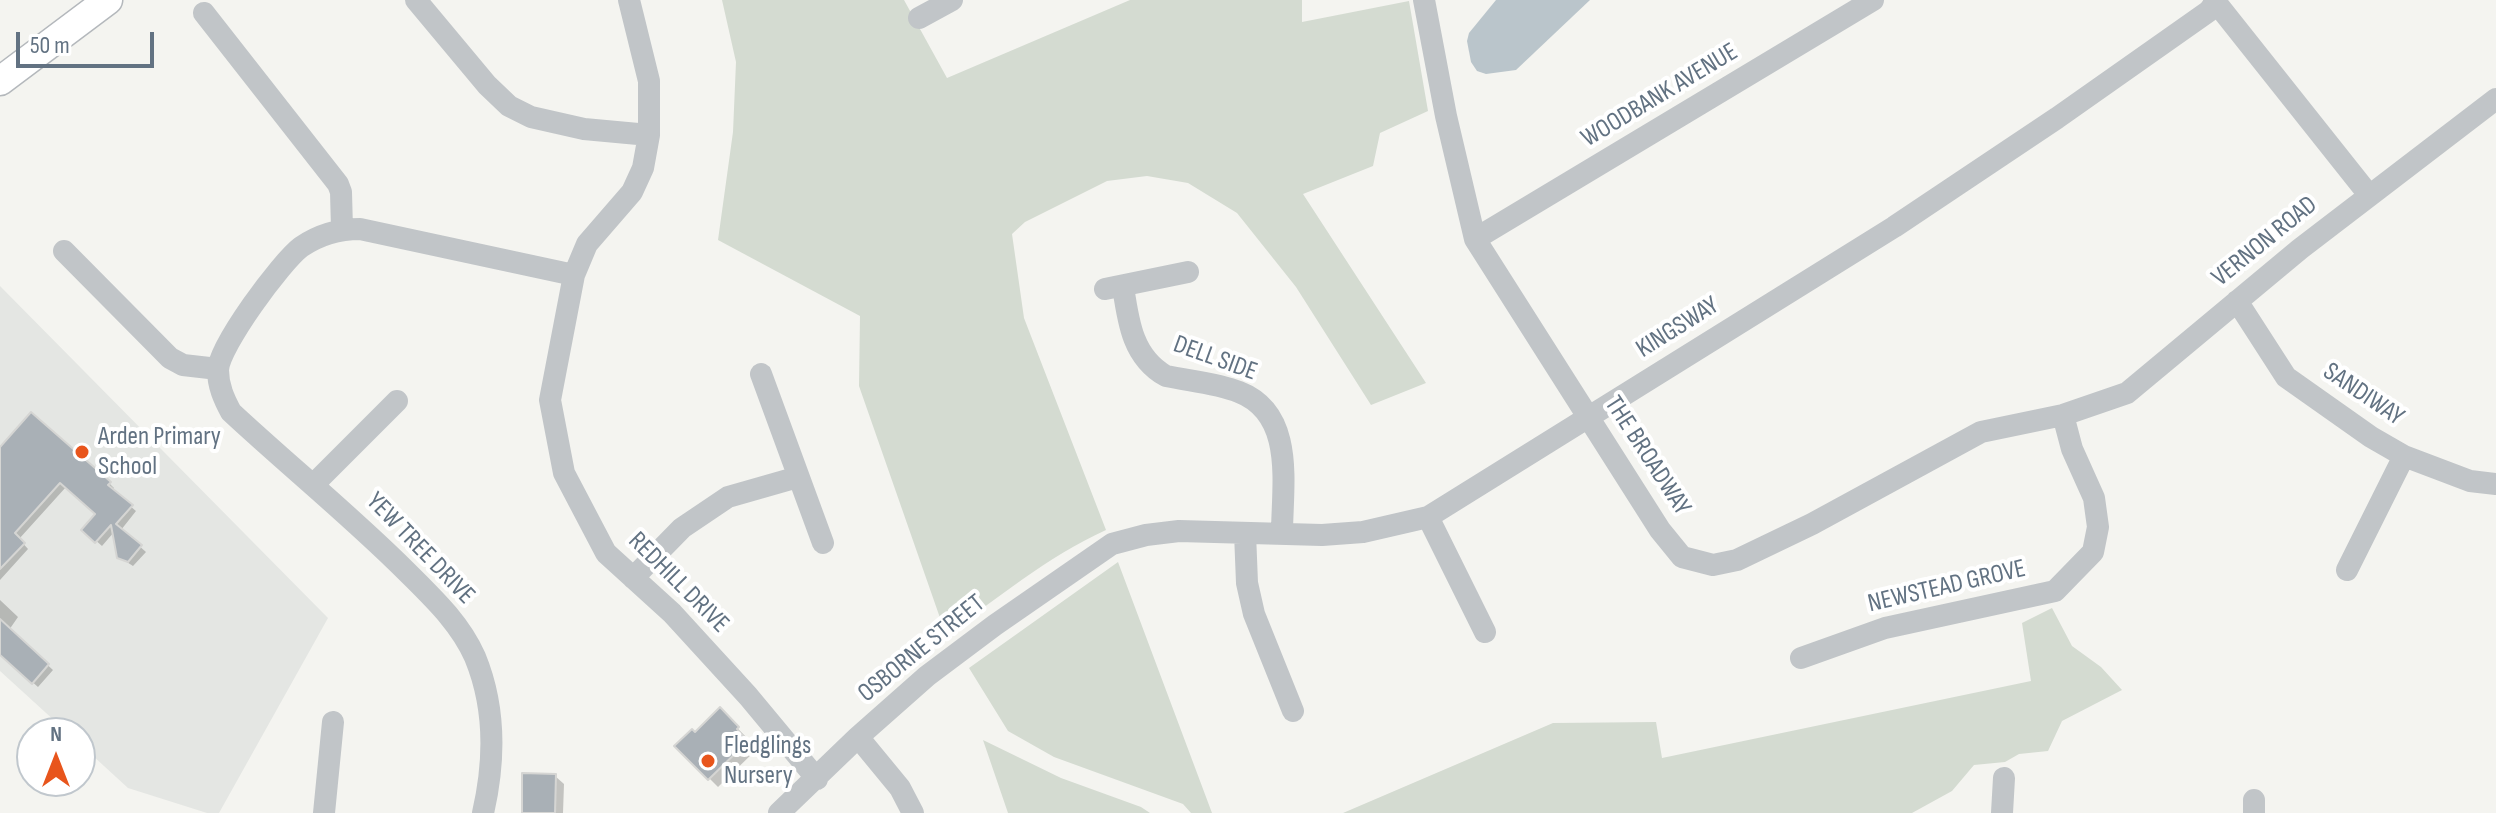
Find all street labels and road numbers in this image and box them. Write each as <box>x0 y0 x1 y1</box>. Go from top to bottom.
street label: WOODBANK AVENUE <box>1576 37 1744 155</box>
street label: VERNON ROAD <box>2206 190 2324 294</box>
street label: KINGSWAY <box>1631 291 1725 365</box>
street label: DELL SIDE <box>1169 330 1261 388</box>
street label: SANDIWAY <box>2317 357 2409 433</box>
street label: THE BROADWAY <box>1597 391 1697 521</box>
street label: YEW TREE DRIVE <box>359 487 481 611</box>
street label: REDHILL DRIVE <box>621 526 735 640</box>
street label: NEWSTEAD GROVE <box>1865 554 2029 620</box>
street label: OSBORNE STREET <box>852 588 992 710</box>

